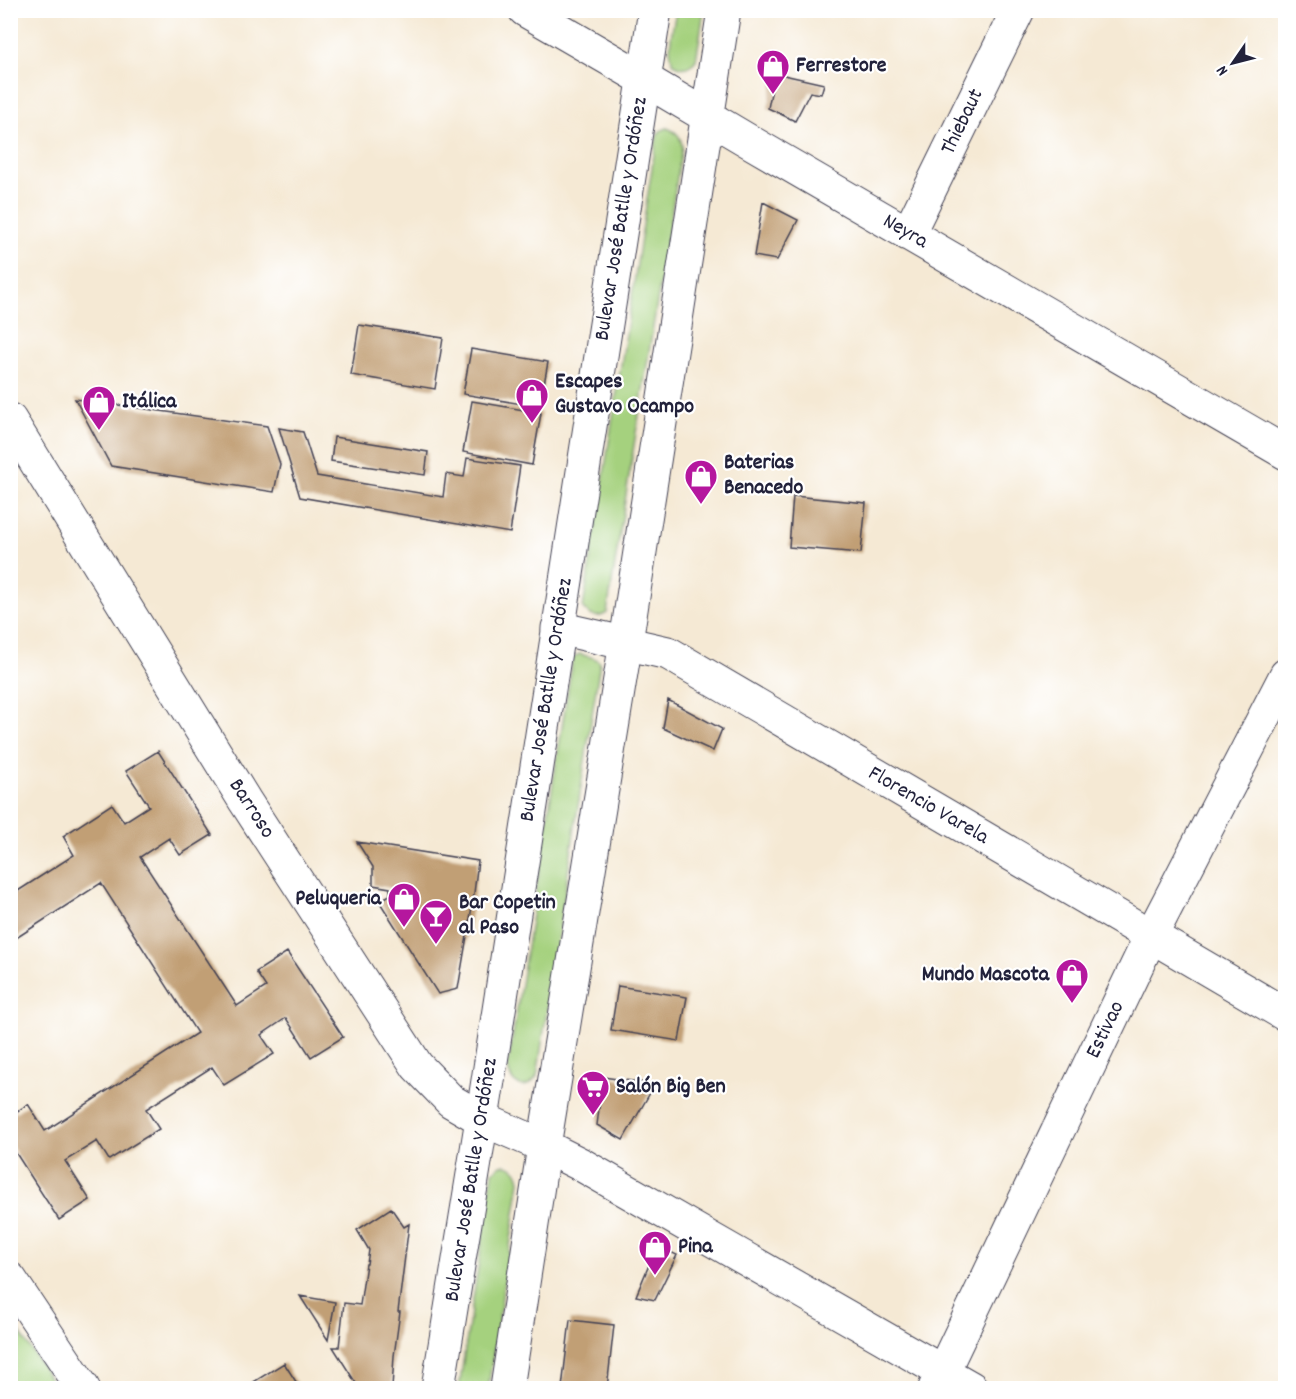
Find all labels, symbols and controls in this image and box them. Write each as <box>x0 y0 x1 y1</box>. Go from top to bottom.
north arrow <box>1203 33 1263 93</box>
shop icon: Ferrestore <box>755 48 791 95</box>
place label: Ferrestore <box>796 51 887 82</box>
text: N <box>1211 60 1234 80</box>
street label: Thiebaut <box>934 84 992 160</box>
street label: Bulevar José Batlle y Ordóñez <box>587 94 657 343</box>
street label: Neyra <box>876 207 934 258</box>
place label: Escapes Gustavo Ocampo <box>555 367 694 423</box>
shop icon: Escapes Gustavo Ocampo <box>514 377 550 424</box>
shop icon: Itálica <box>81 384 117 431</box>
place label: Itálica <box>122 387 177 418</box>
place label: Baterias Benacedo <box>724 448 803 504</box>
shop icon: Baterias Benacedo <box>683 458 719 505</box>
street label: Bulevar José Batlle y Ordóñez <box>512 575 582 824</box>
street label: Florencio Varela <box>862 759 995 853</box>
street label: Barroso <box>220 773 282 845</box>
shop icon: Peluqueria <box>386 881 422 928</box>
place label: Peluqueria <box>295 884 382 915</box>
place label: Bar Copetin al Paso <box>459 888 556 944</box>
bar icon: Bar Copetin al Paso <box>418 898 454 945</box>
shop icon: Mundo Mascota <box>1054 957 1090 1004</box>
place label: Mundo Mascota <box>922 960 1050 991</box>
street label: Estivao <box>1079 996 1133 1064</box>
street label: Bulevar José Batlle y Ordóñez <box>437 1055 507 1304</box>
supermarket icon: Salón Big Ben <box>575 1069 611 1116</box>
place label: Salón Big Ben <box>616 1072 726 1103</box>
shop icon: Pina <box>637 1229 673 1276</box>
place label: Pina <box>678 1232 713 1263</box>

